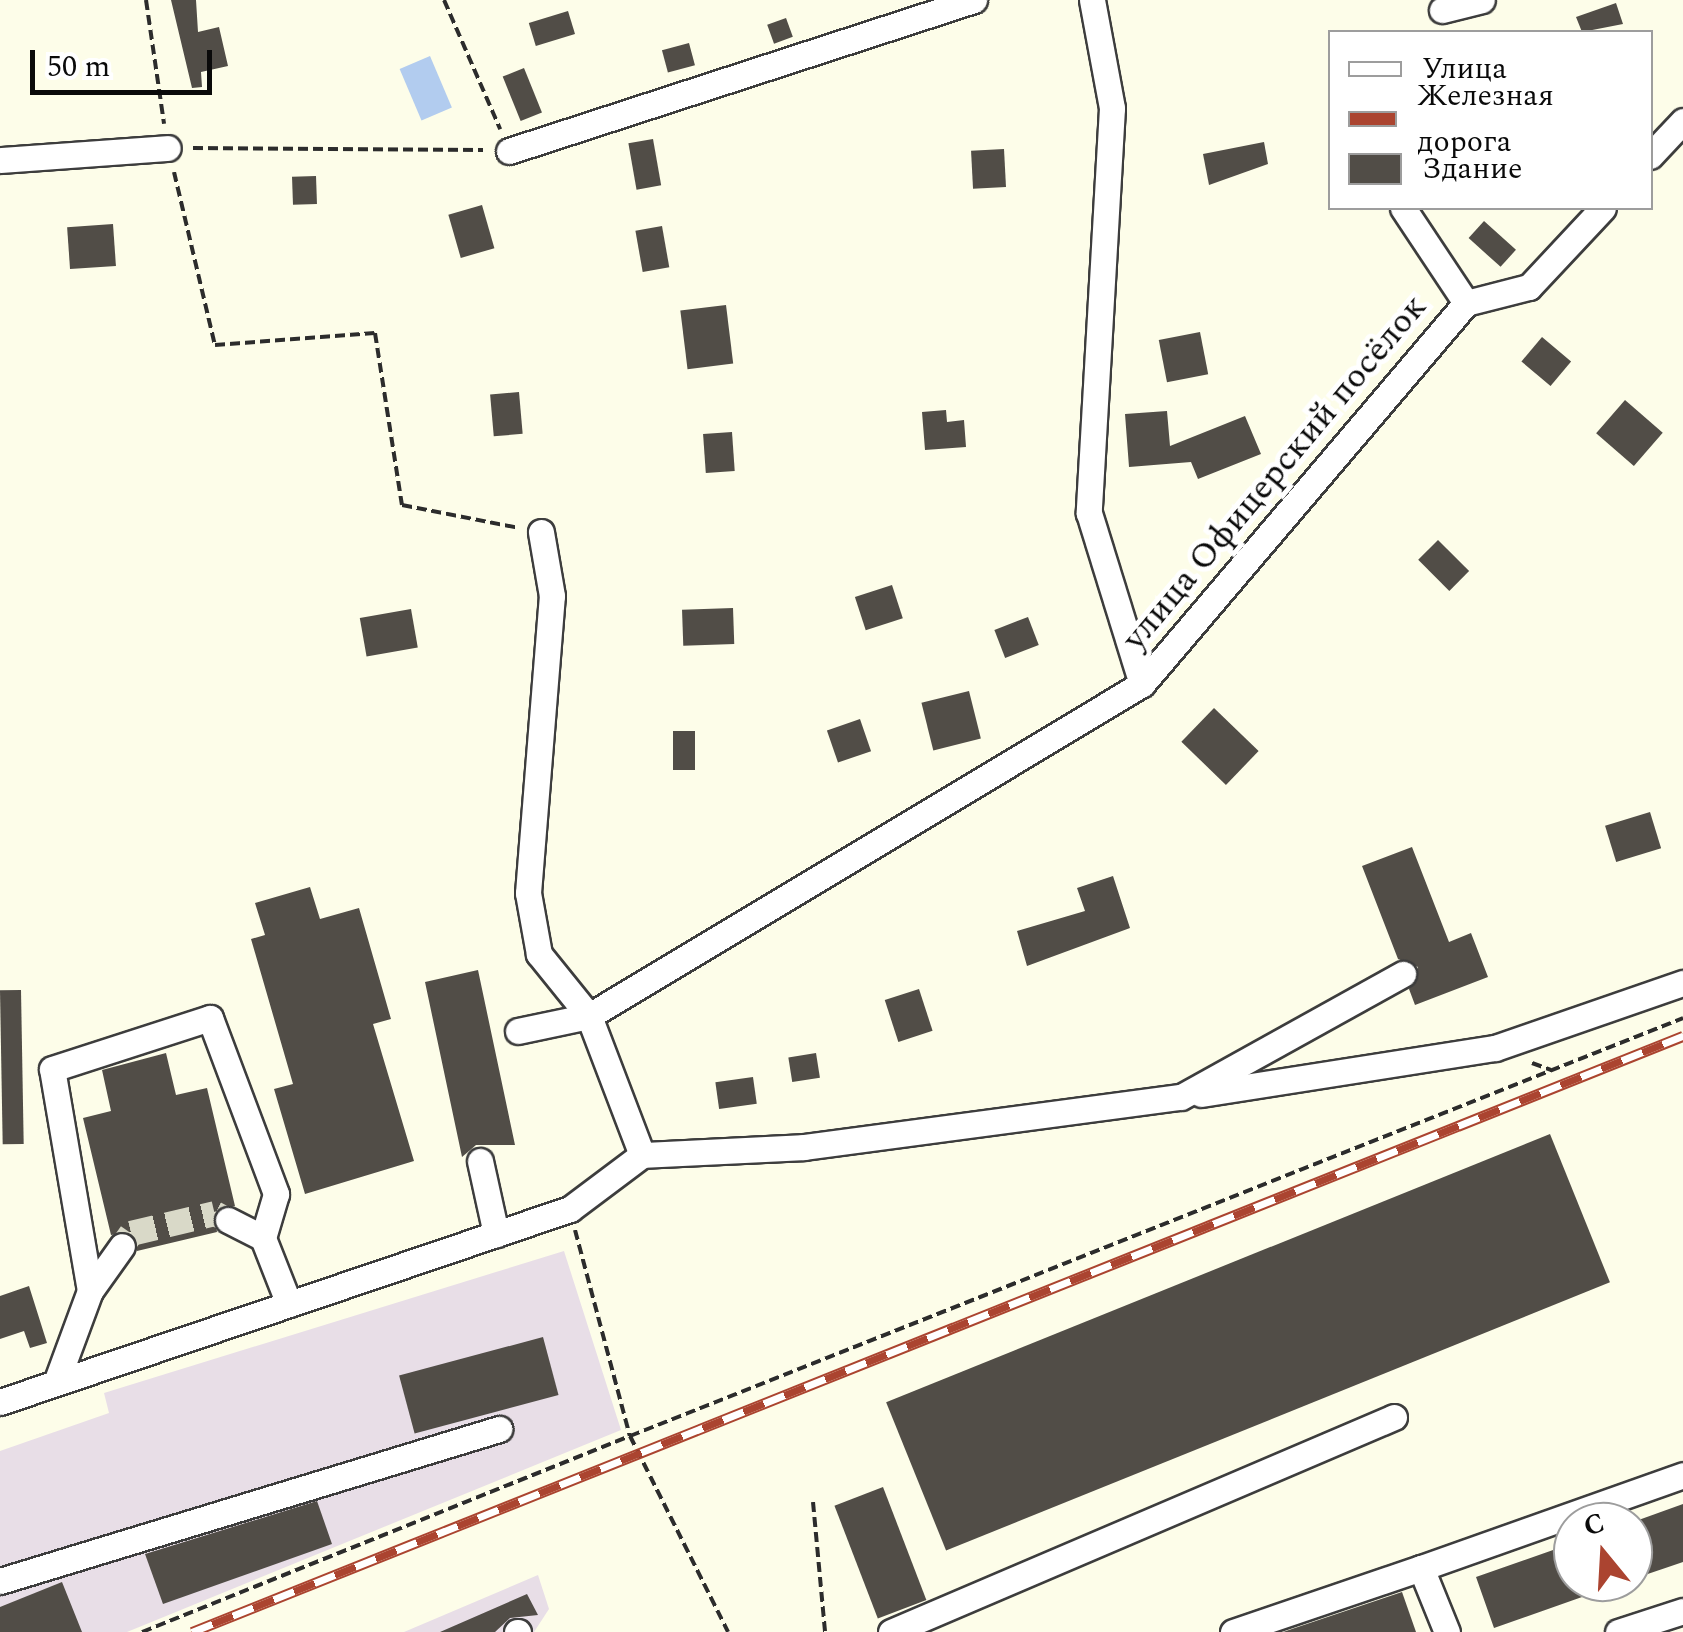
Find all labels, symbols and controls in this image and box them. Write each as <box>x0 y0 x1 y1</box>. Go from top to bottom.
scale bar <box>35 30 218 92</box>
legend <box>1328 30 1653 210</box>
text: 50 m <box>47 44 110 90</box>
text: Улица <box>1422 46 1507 92</box>
text: Железная дорога <box>1417 73 1554 165</box>
text: Здание <box>1422 146 1523 192</box>
street label: улица Офицерский посёлок <box>1114 287 1436 659</box>
text: С <box>1578 1501 1610 1548</box>
north arrow <box>1553 1502 1653 1602</box>

